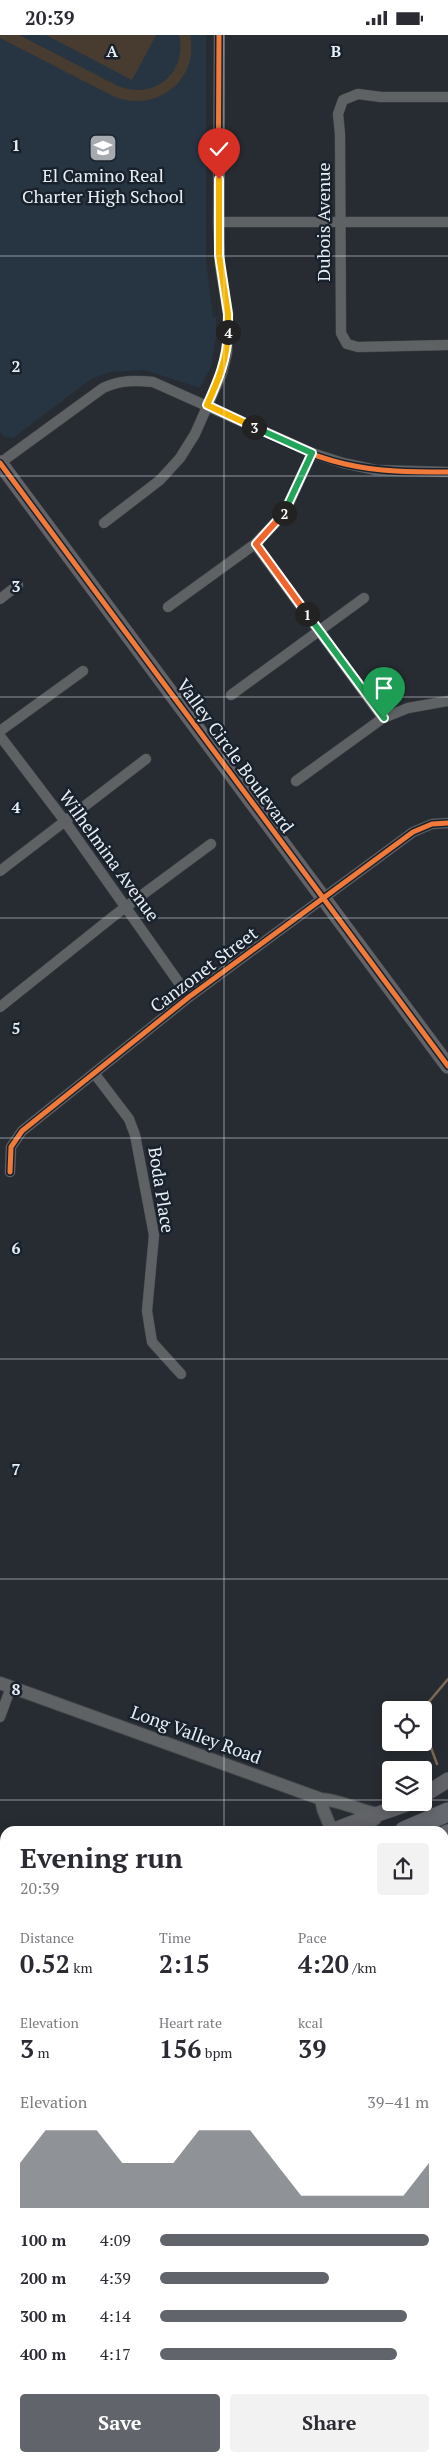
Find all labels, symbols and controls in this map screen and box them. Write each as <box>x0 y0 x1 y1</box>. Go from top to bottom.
text: 20:39 <box>25 5 74 30</box>
text: A <box>106 40 118 62</box>
text: B <box>331 40 341 62</box>
pin <box>198 128 240 179</box>
school or university icon: El Camino Real Charter High School <box>88 133 118 163</box>
text: 1 <box>11 134 21 156</box>
icon: check <box>205 135 233 163</box>
street label: Dubois Avenue <box>311 162 335 282</box>
place label: El Camino Real Charter High School <box>22 163 184 208</box>
pin: 4 <box>216 319 240 345</box>
text: 4 <box>225 323 232 342</box>
text: 2 <box>11 355 21 377</box>
pin: 3 <box>242 415 266 439</box>
text: 3 <box>251 418 258 437</box>
pin: 2 <box>272 501 296 525</box>
text: 2 <box>281 504 288 523</box>
text: 3 <box>11 575 21 597</box>
pin: 1 <box>294 601 320 627</box>
text: 1 <box>304 605 311 624</box>
pin <box>363 667 405 718</box>
street label: Valley Circle Boulevard <box>172 674 300 837</box>
icon: arrive <box>370 674 398 702</box>
street label: Wilhelmina Avenue <box>54 785 165 926</box>
text: 4 <box>11 796 21 818</box>
street label: Canzonet Street <box>145 921 262 1018</box>
text: 5 <box>11 1017 21 1039</box>
street label: Boda Place <box>143 1145 181 1235</box>
text: 6 <box>11 1237 21 1259</box>
text: 7 <box>11 1458 21 1480</box>
text: 8 <box>11 1678 21 1700</box>
street label: Long Valley Road <box>128 1699 265 1769</box>
map controls <box>382 1701 432 1811</box>
button: locate <box>382 1701 432 1751</box>
button: layers <box>382 1761 432 1811</box>
text: Evening run <box>20 1839 183 1876</box>
button: share <box>377 1843 429 1895</box>
text: 20:39 <box>20 1877 59 1899</box>
text: Distance <box>20 1928 74 1947</box>
text: Time <box>159 1928 191 1947</box>
text: Pace <box>298 1928 327 1947</box>
text: 0.52 <box>20 1947 70 1980</box>
text: 2:15 <box>159 1947 210 1980</box>
text: 4:20 <box>298 1947 349 1980</box>
text: km <box>70 1958 93 1977</box>
text: /km <box>349 1958 376 1977</box>
text: Elevation <box>20 2013 79 2032</box>
text: Heart rate <box>159 2013 222 2032</box>
text: kcal <box>298 2013 323 2032</box>
text: 3 <box>20 2032 34 2065</box>
text: 156 <box>159 2032 201 2065</box>
text: 39 <box>298 2032 326 2065</box>
text: m <box>34 2043 50 2062</box>
text: bpm <box>201 2043 232 2062</box>
text: Elevation <box>20 2091 87 2113</box>
text: 39–41 m <box>367 2091 429 2113</box>
text: 100 m <box>20 2229 66 2251</box>
text: 4:09 <box>100 2229 131 2251</box>
text: 200 m <box>20 2267 66 2289</box>
text: 4:39 <box>100 2267 131 2289</box>
text: 300 m <box>20 2305 66 2327</box>
text: 4:14 <box>100 2305 131 2327</box>
text: 400 m <box>20 2343 66 2365</box>
text: 4:17 <box>100 2343 131 2365</box>
button: Save <box>20 2394 220 2452</box>
button: Share <box>230 2394 429 2452</box>

